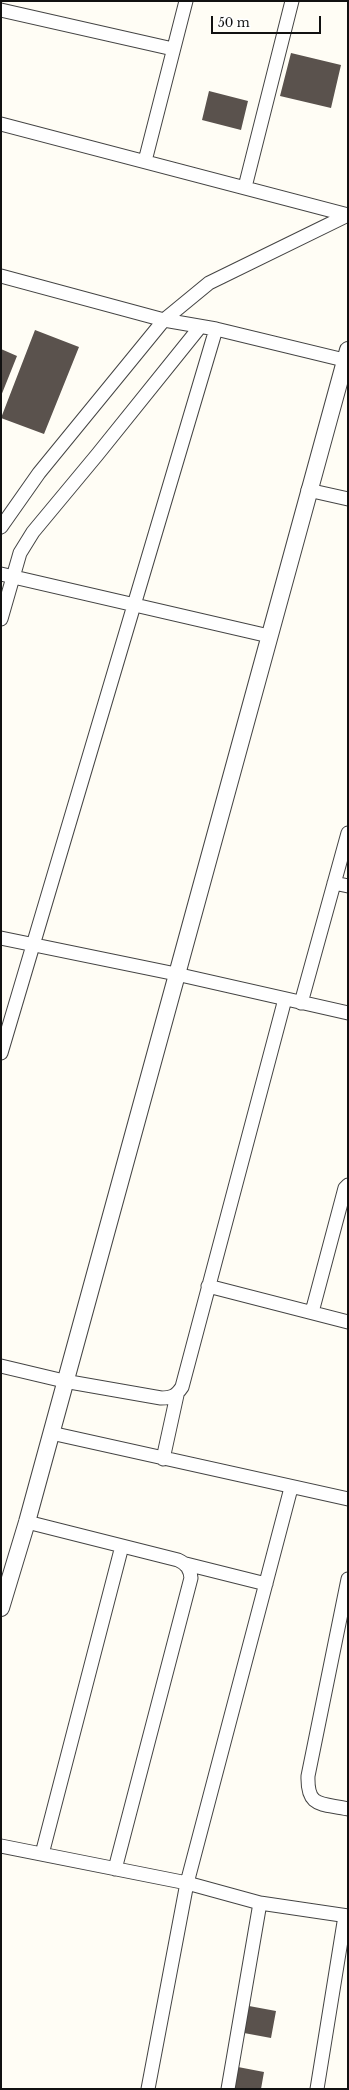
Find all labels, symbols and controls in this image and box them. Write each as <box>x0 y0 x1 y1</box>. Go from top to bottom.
scale bar <box>213 8 323 34</box>
text: 50 m <box>218 15 250 30</box>

